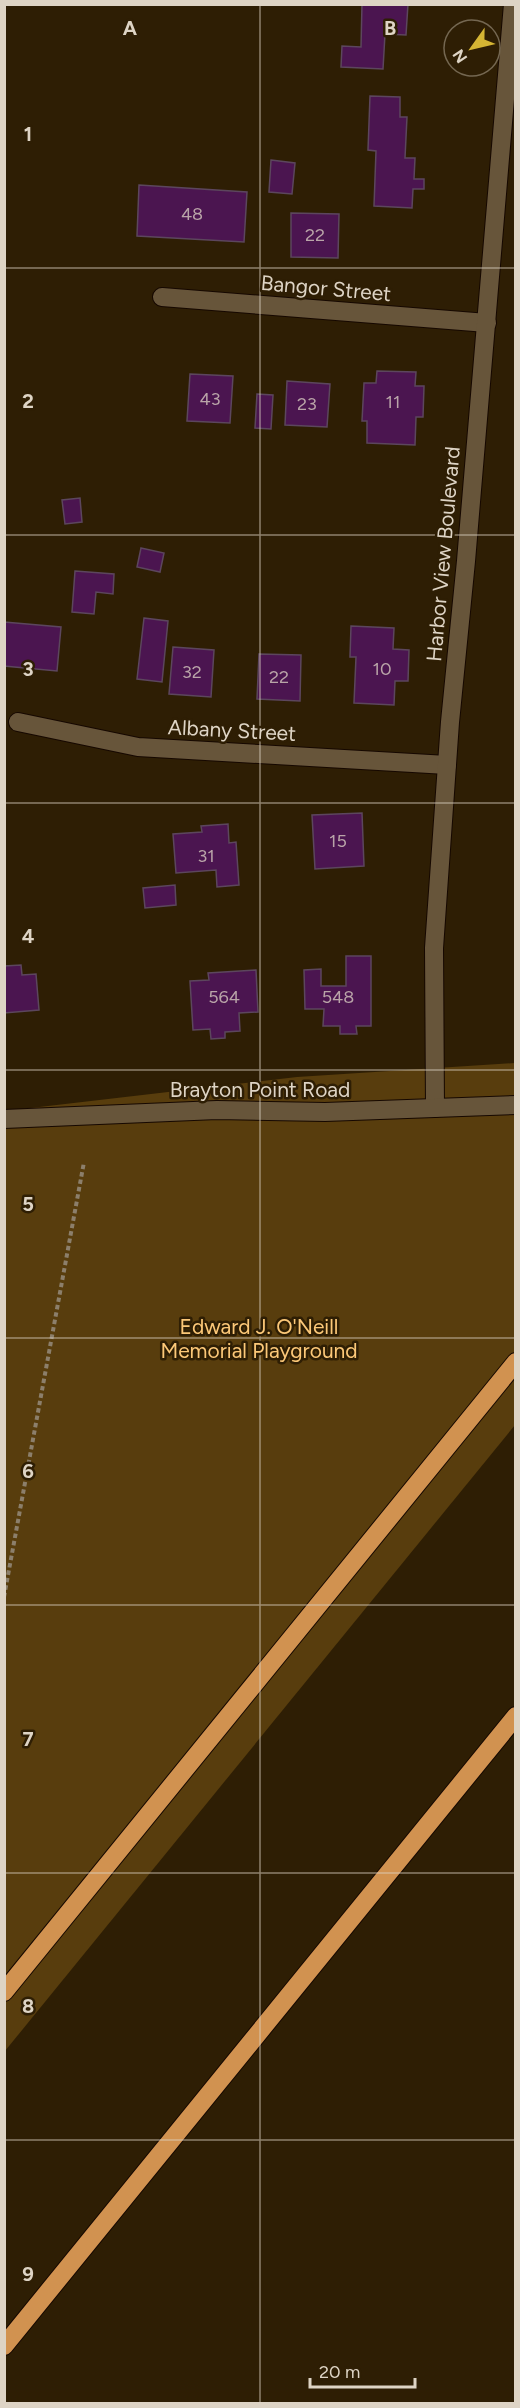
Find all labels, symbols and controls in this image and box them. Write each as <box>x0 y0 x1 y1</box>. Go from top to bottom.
text: A <box>123 16 138 40</box>
text: B <box>384 16 396 40</box>
north arrow <box>442 18 502 78</box>
text: N <box>449 46 471 67</box>
text: 1 <box>24 122 32 146</box>
house number: 48 <box>181 203 203 225</box>
house number: 22 <box>305 224 325 246</box>
street label: Bangor Street <box>260 270 392 306</box>
house number: 43 <box>200 388 220 410</box>
text: 2 <box>22 389 34 413</box>
house number: 11 <box>386 391 400 413</box>
house number: 23 <box>297 393 317 415</box>
street label: Harbor View Boulevard <box>421 445 465 663</box>
text: 3 <box>22 657 34 681</box>
house number: 10 <box>373 658 391 680</box>
house number: 32 <box>182 661 202 683</box>
house number: 22 <box>269 666 289 688</box>
street label: Albany Street <box>167 714 297 746</box>
house number: 15 <box>329 830 347 852</box>
house number: 31 <box>197 845 215 867</box>
text: 4 <box>22 924 35 948</box>
house number: 564 <box>208 986 240 1008</box>
house number: 548 <box>322 986 354 1008</box>
street label: Brayton Point Road <box>170 1077 350 1102</box>
text: 5 <box>22 1192 34 1216</box>
park label: Edward J. O'Neill Memorial Playground <box>160 1314 358 1363</box>
text: 6 <box>22 1459 34 1483</box>
text: 7 <box>22 1727 34 1751</box>
text: 8 <box>22 1994 34 2018</box>
text: 9 <box>22 2262 34 2286</box>
scale bar <box>310 2351 415 2389</box>
text: 20 m <box>319 2361 360 2383</box>

